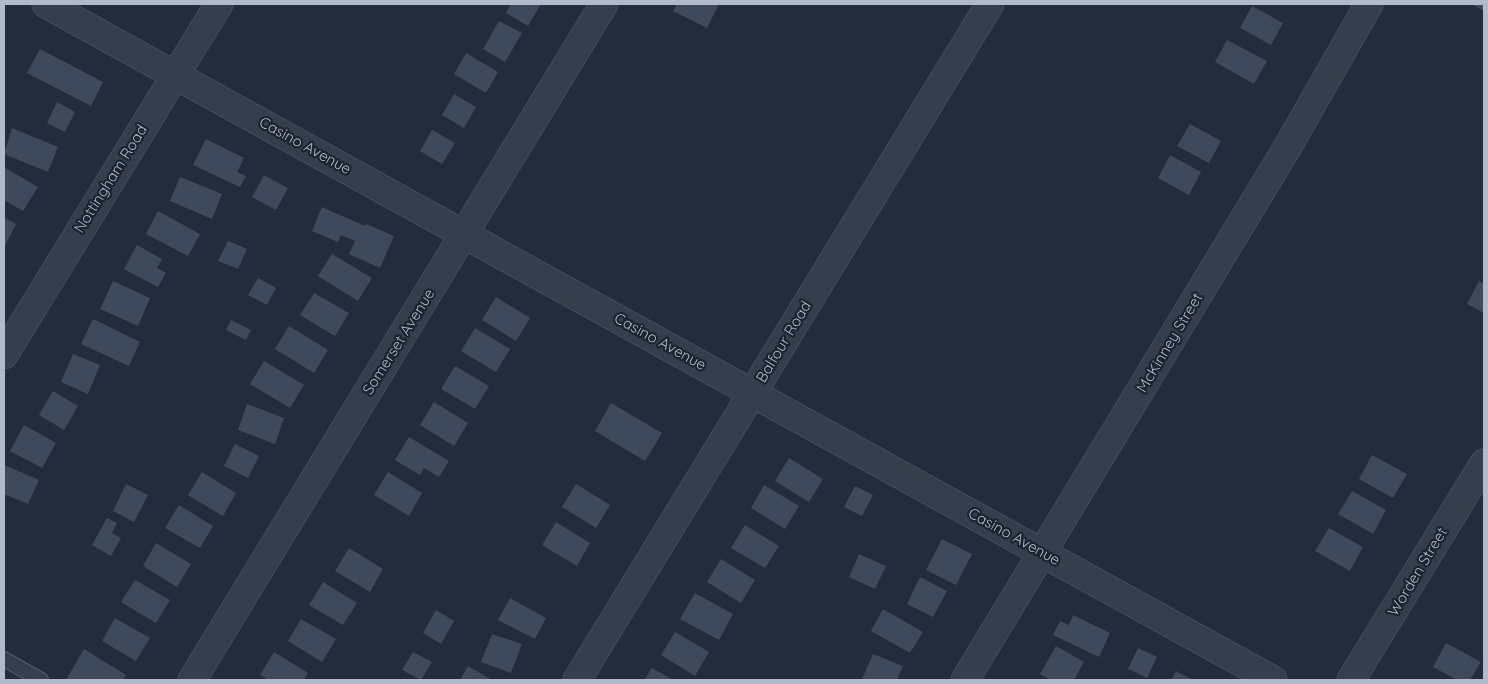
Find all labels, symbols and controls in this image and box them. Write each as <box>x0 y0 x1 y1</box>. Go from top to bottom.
street label: Casino Avenue <box>256 113 354 179</box>
street label: Nottingham Road <box>71 122 151 236</box>
street label: Somerset Avenue <box>359 286 439 398</box>
street label: McKinney Street <box>1133 290 1207 396</box>
street label: Balfour Road <box>753 298 815 386</box>
street label: Casino Avenue <box>611 309 709 375</box>
street label: Casino Avenue <box>965 504 1063 570</box>
street label: Worden Street <box>1385 524 1451 620</box>

